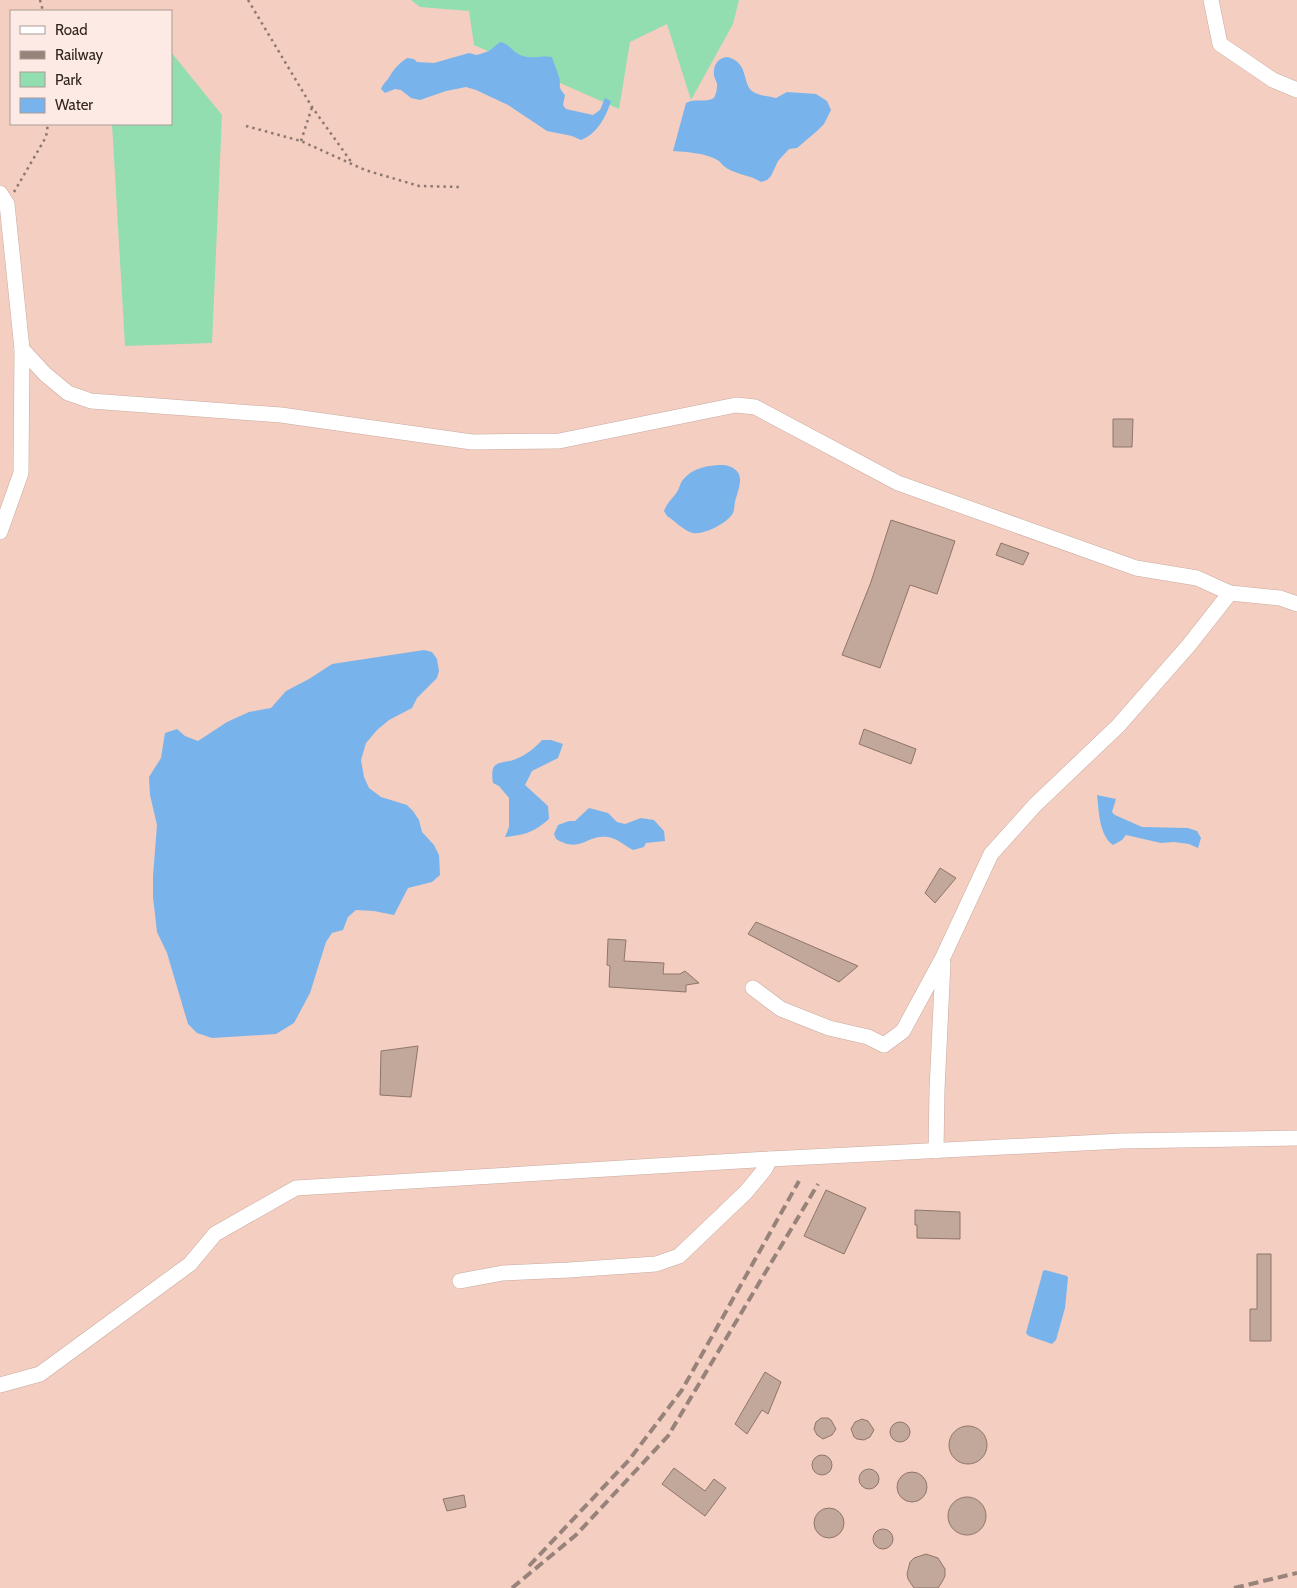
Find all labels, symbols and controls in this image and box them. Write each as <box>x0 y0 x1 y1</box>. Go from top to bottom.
legend <box>10 10 172 125</box>
text: Road <box>55 21 88 39</box>
text: Railway <box>55 46 104 64</box>
text: Park <box>55 71 82 89</box>
text: Water <box>55 96 93 114</box>

